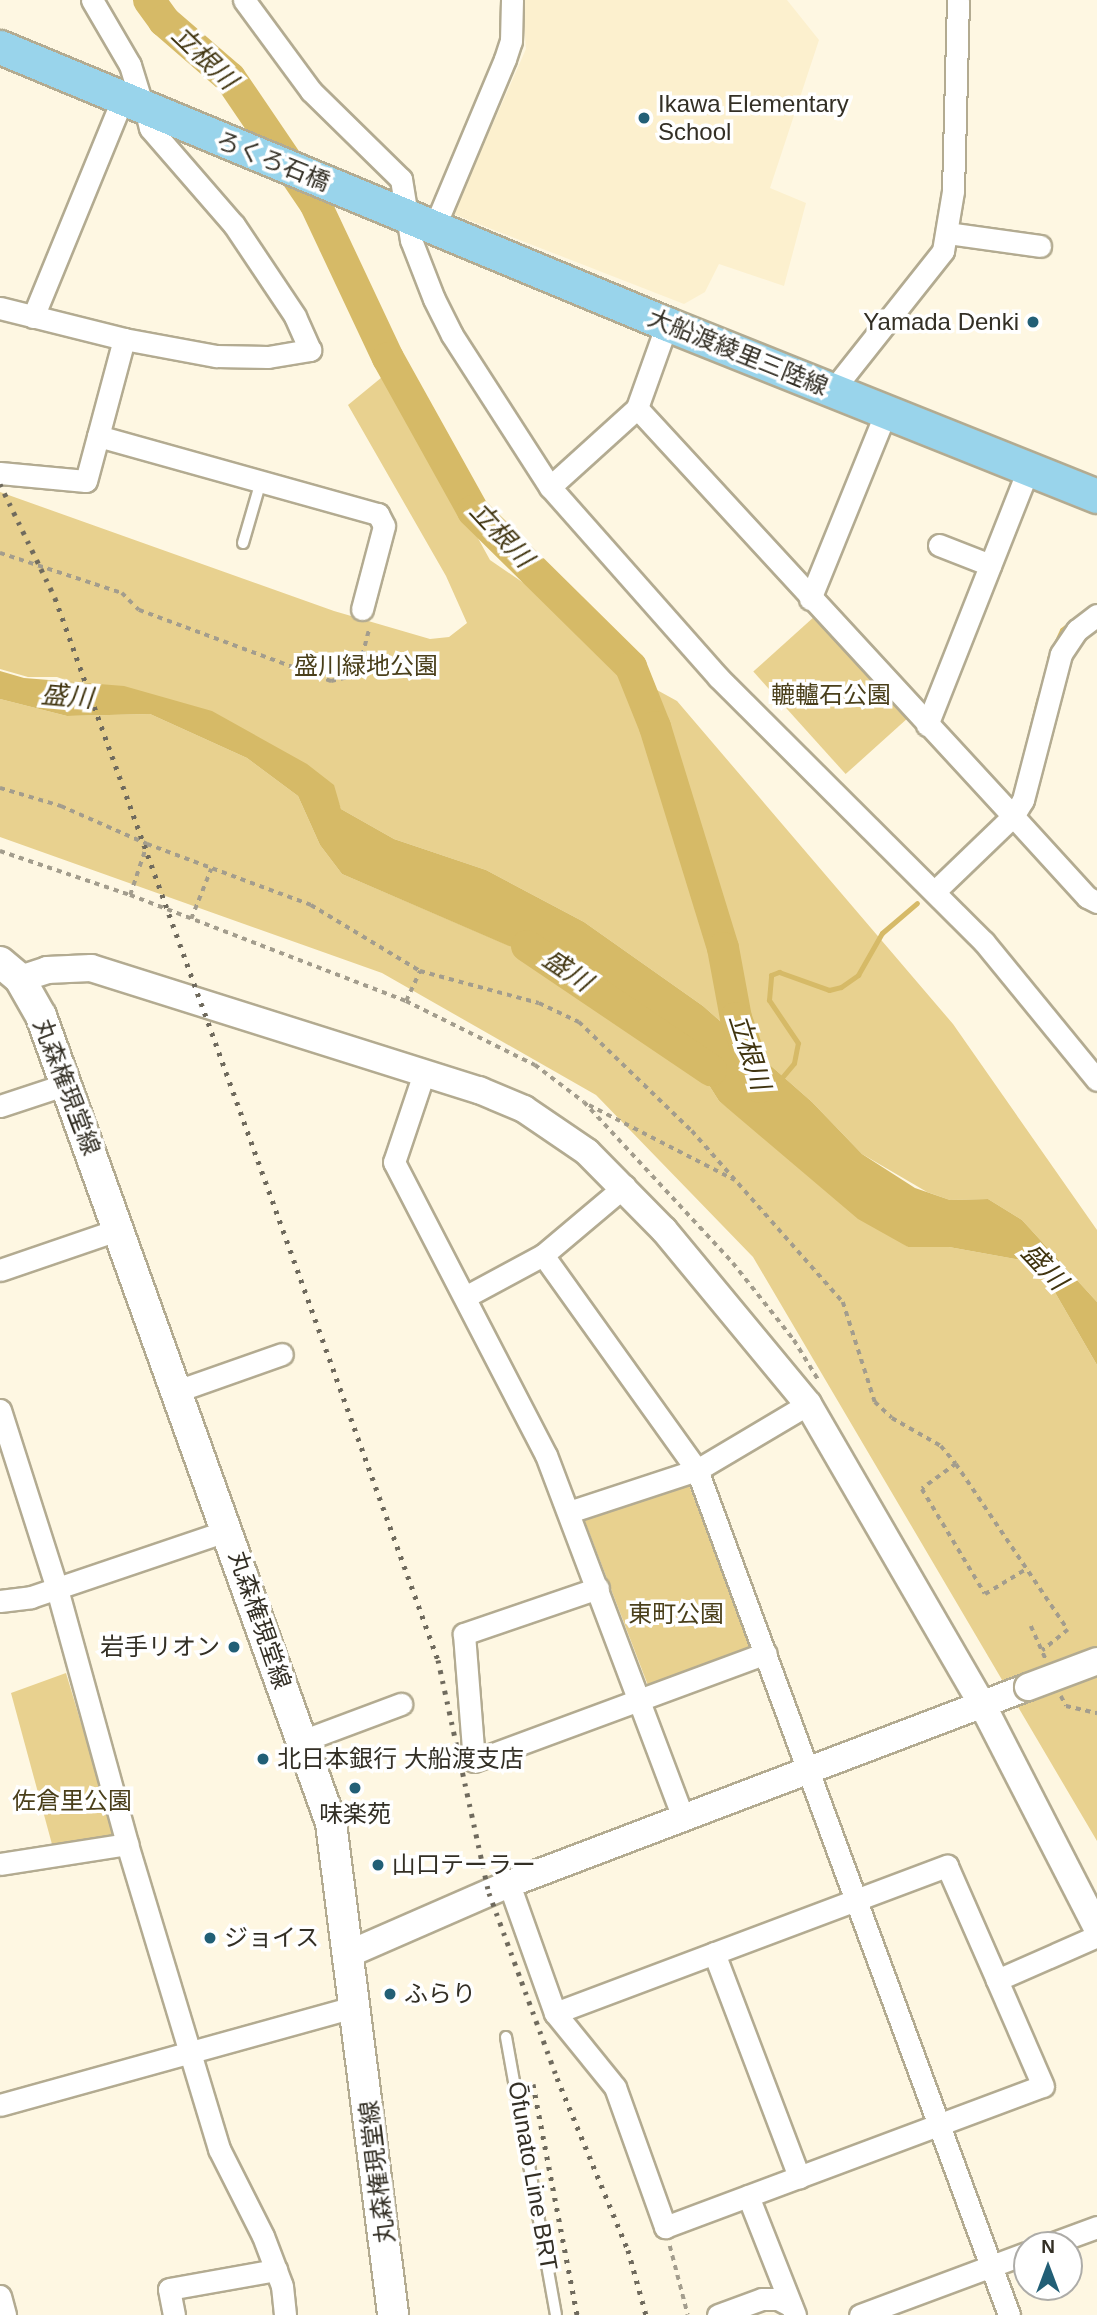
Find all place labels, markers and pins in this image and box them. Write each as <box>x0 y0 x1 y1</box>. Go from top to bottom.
place label: Ikawa Elementary School <box>658 90 849 146</box>
marker: Ikawa Elementary School <box>636 110 652 126</box>
place label: Yamada Denki <box>863 308 1019 336</box>
marker: Yamada Denki <box>1025 314 1041 330</box>
place label: 岩手リオン <box>100 1633 220 1661</box>
marker: 岩手リオン <box>226 1639 242 1655</box>
place label: 北日本銀行 大船渡支店 <box>277 1745 524 1773</box>
marker: 北日本銀行 大船渡支店 <box>255 1751 271 1767</box>
marker: 味楽苑 <box>347 1780 363 1796</box>
place label: 味楽苑 <box>319 1800 391 1828</box>
place label: 山口テーラー <box>392 1851 536 1879</box>
marker: 山口テーラー <box>370 1857 386 1873</box>
place label: ジョイス <box>224 1924 320 1952</box>
marker: ジョイス <box>202 1930 218 1946</box>
place label: ふらり <box>404 1980 476 2008</box>
marker: ふらり <box>382 1986 398 2002</box>

